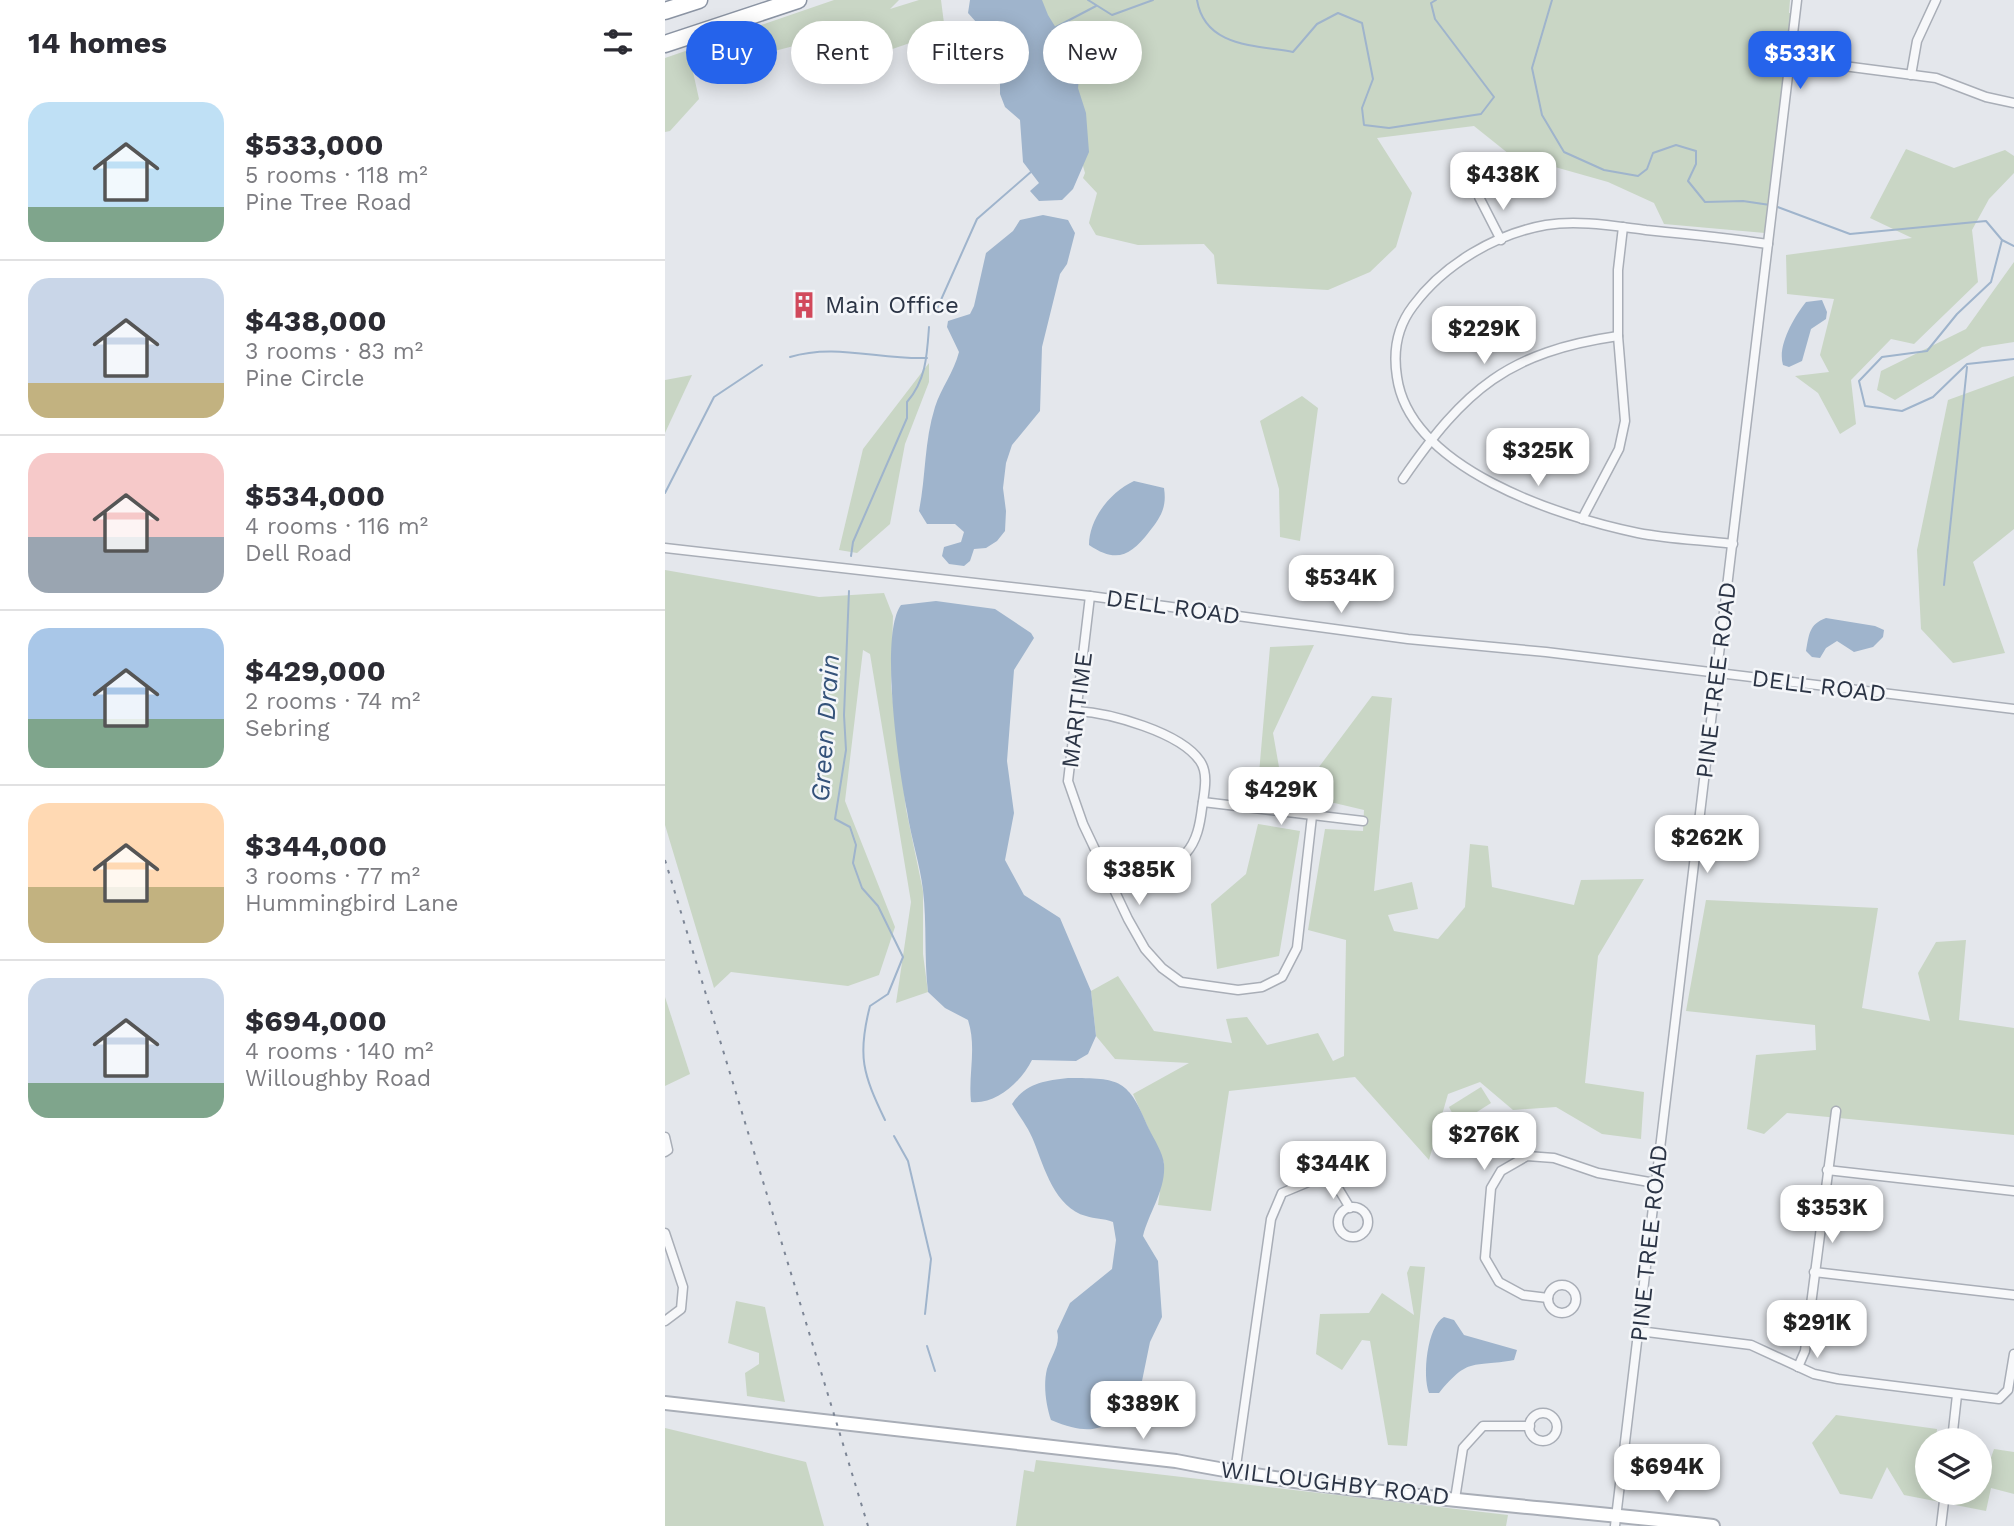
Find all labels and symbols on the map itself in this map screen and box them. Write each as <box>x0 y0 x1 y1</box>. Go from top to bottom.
pin: $533K <box>1751 32 1849 91</box>
pin: $438K <box>1454 152 1552 212</box>
building icon: Main Office <box>789 290 819 320</box>
place label: Main Office <box>825 291 959 319</box>
pin: $229K <box>1435 306 1533 366</box>
pin: $325K <box>1489 428 1587 488</box>
pin: $534K <box>1292 556 1390 615</box>
street label: PINE TREE ROAD <box>1690 580 1742 780</box>
street label: DELL ROAD <box>1104 584 1242 630</box>
street label: MARITIME <box>1056 650 1098 770</box>
water label: Green Drain <box>805 653 845 803</box>
street label: DELL ROAD <box>1750 664 1888 708</box>
pin: $429K <box>1232 768 1330 827</box>
pin: $262K <box>1658 816 1756 875</box>
pin: $385K <box>1090 848 1188 907</box>
pin: $276K <box>1435 1112 1533 1172</box>
pin: $344K <box>1284 1142 1382 1201</box>
street label: PINE TREE ROAD <box>1625 1143 1673 1343</box>
pin: $353K <box>1783 1186 1881 1245</box>
pin: $291K <box>1768 1300 1866 1360</box>
pin: $389K <box>1094 1382 1192 1441</box>
pin: $694K <box>1618 1444 1716 1504</box>
street label: WILLOUGHBY ROAD <box>1219 1455 1451 1511</box>

